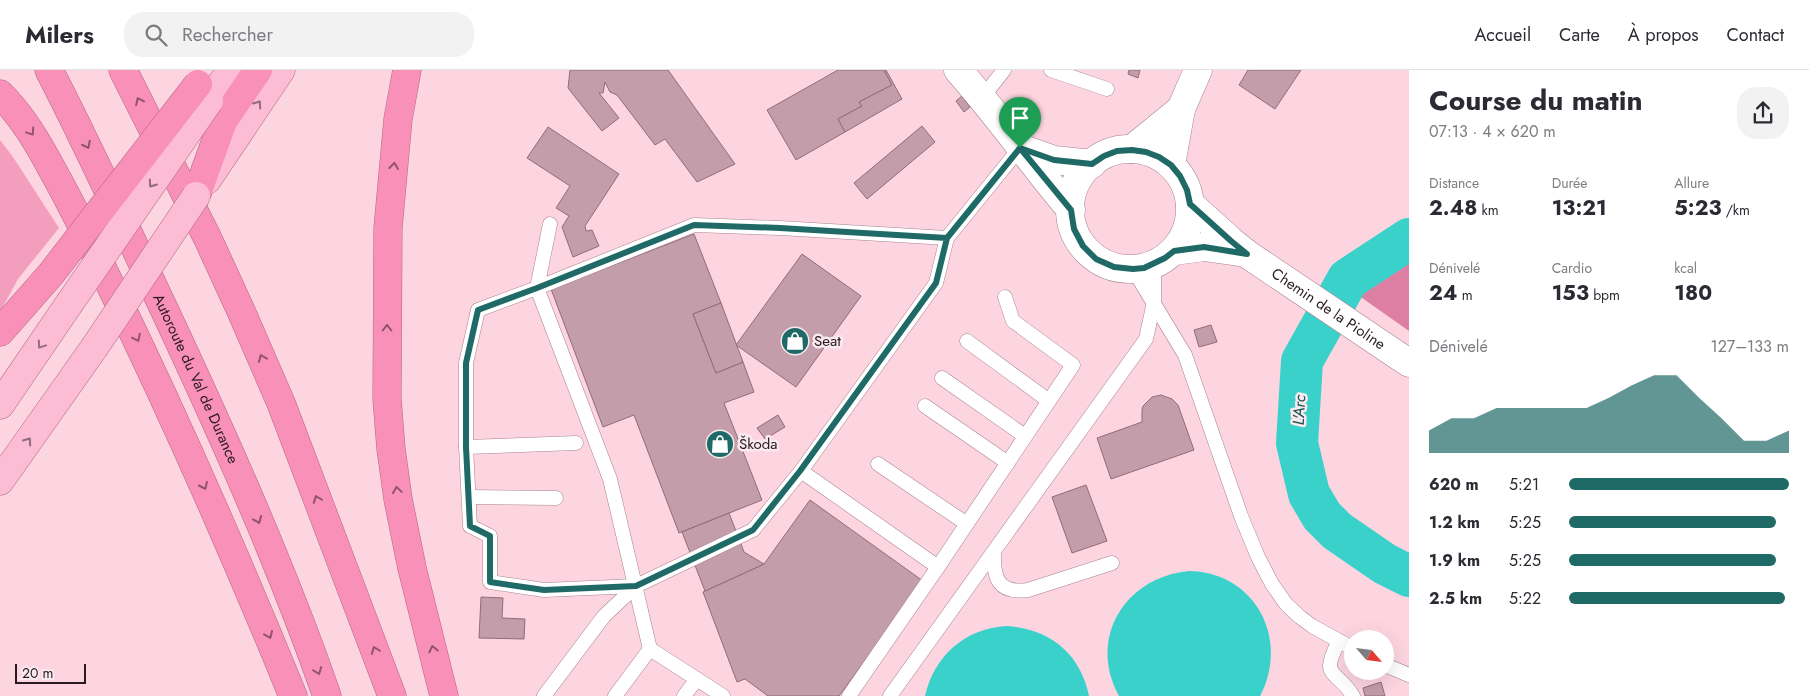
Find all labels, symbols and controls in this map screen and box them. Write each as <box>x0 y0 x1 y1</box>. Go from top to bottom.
search box <box>124 12 474 57</box>
text: Milers <box>25 17 94 52</box>
icon: search <box>142 21 170 49</box>
text: Rechercher <box>182 21 273 48</box>
text: Accueil <box>1474 22 1531 48</box>
text: Carte <box>1559 22 1600 48</box>
text: À propos <box>1628 22 1698 48</box>
text: Contact <box>1726 22 1784 48</box>
text: Course du matin <box>1429 80 1643 121</box>
button: share <box>1737 87 1789 139</box>
one-way arrow <box>134 97 145 106</box>
pin <box>999 97 1041 148</box>
one-way arrow <box>252 100 261 110</box>
icon: arrive <box>1006 104 1034 132</box>
text: 07:13 · 4 × 620 m <box>1429 120 1556 143</box>
one-way arrow <box>24 126 34 135</box>
one-way arrow <box>80 140 91 149</box>
one-way arrow <box>388 162 399 170</box>
text: Distance <box>1429 173 1479 193</box>
text: Durée <box>1552 173 1588 193</box>
text: Allure <box>1674 173 1709 193</box>
one-way arrow <box>149 178 158 188</box>
text: 2.48 <box>1429 193 1477 223</box>
text: 13:21 <box>1552 193 1607 223</box>
text: 5:23 <box>1674 193 1721 223</box>
text: km <box>1477 200 1499 220</box>
text: /km <box>1721 200 1750 220</box>
text: Dénivelé <box>1429 258 1480 278</box>
text: Cardio <box>1552 258 1592 278</box>
text: kcal <box>1674 258 1697 278</box>
street label: Chemin de la Pioline <box>1267 262 1390 355</box>
text: 24 <box>1429 278 1457 308</box>
text: 153 <box>1552 278 1589 308</box>
text: 180 <box>1674 278 1712 308</box>
text: m <box>1457 285 1473 305</box>
text: bpm <box>1589 285 1620 305</box>
street label: Autoroute du Val de Durance <box>147 290 244 468</box>
one-way arrow <box>381 324 392 332</box>
shop icon: Seat <box>780 326 810 356</box>
place label: Seat <box>814 330 841 352</box>
one-way arrow <box>131 333 141 342</box>
text: Dénivelé <box>1429 335 1488 358</box>
text: 127–133 m <box>1711 335 1789 358</box>
one-way arrow <box>38 339 47 348</box>
one-way arrow <box>257 354 268 363</box>
water label: L'Arc <box>1287 394 1311 426</box>
shop icon: Škoda <box>705 429 735 459</box>
place label: Škoda <box>739 433 778 455</box>
one-way arrow <box>22 437 31 447</box>
text: 620 m <box>1429 473 1479 496</box>
text: 5:21 <box>1509 473 1539 496</box>
one-way arrow <box>197 481 208 490</box>
one-way arrow <box>392 486 403 494</box>
one-way arrow <box>313 495 323 503</box>
text: 1.2 km <box>1429 511 1480 534</box>
text: 5:25 <box>1509 511 1541 534</box>
one-way arrow <box>252 515 262 524</box>
text: 1.9 km <box>1429 549 1480 572</box>
text: 5:25 <box>1509 549 1541 572</box>
text: 2.5 km <box>1429 587 1482 610</box>
text: 5:22 <box>1509 587 1541 610</box>
north arrow <box>1344 630 1394 680</box>
map controls <box>1344 630 1394 680</box>
one-way arrow <box>263 631 273 639</box>
one-way arrow <box>428 644 439 653</box>
one-way arrow <box>371 647 381 655</box>
scale bar <box>15 661 86 684</box>
text: 20 m <box>22 663 54 683</box>
one-way arrow <box>311 666 322 675</box>

